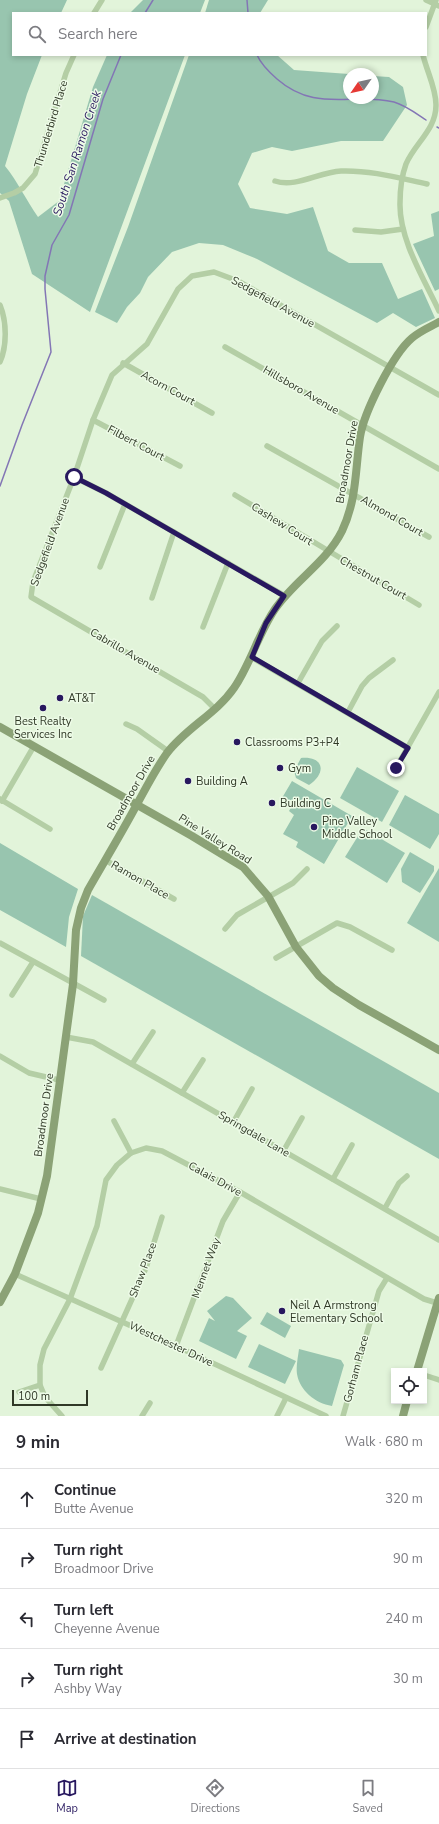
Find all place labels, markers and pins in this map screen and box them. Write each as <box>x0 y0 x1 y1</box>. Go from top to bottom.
place label: AT&T <box>68 691 96 706</box>
marker: AT&T <box>55 693 65 703</box>
marker: Best Realty Services Inc <box>38 703 48 713</box>
place label: Best Realty Services Inc <box>14 714 72 742</box>
place label: Classrooms P3+P4 <box>245 735 340 750</box>
marker: Classrooms P3+P4 <box>232 737 242 747</box>
place label: Gym <box>288 761 311 776</box>
marker: Gym <box>275 763 285 773</box>
place label: Building A <box>196 774 248 789</box>
marker: Building A <box>183 776 193 786</box>
place label: Building C <box>280 796 331 811</box>
marker: Building C <box>267 798 277 808</box>
place label: Pine Valley Middle School <box>322 814 393 842</box>
marker: Pine Valley Middle School <box>309 822 319 832</box>
place label: Neil A Armstrong Elementary School <box>290 1298 384 1326</box>
marker: Neil A Armstrong Elementary School <box>277 1306 287 1316</box>

